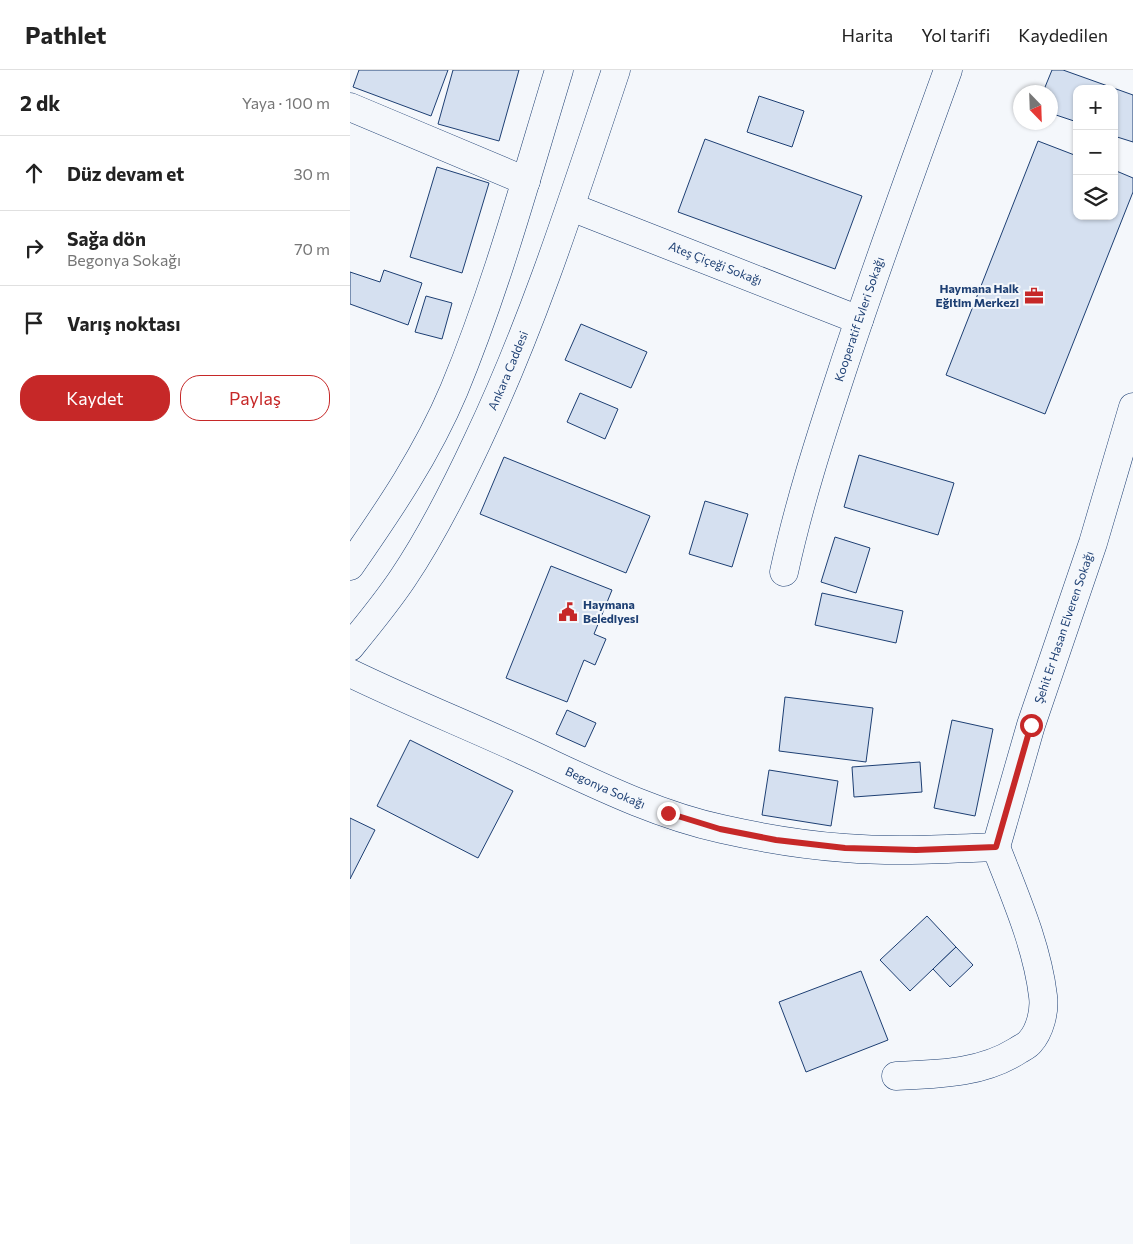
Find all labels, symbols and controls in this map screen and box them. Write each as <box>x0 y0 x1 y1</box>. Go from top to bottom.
text: Pathlet <box>25 20 106 49</box>
text: Harita <box>842 24 893 46</box>
text: Yol tarifi <box>921 24 990 46</box>
text: Kaydedilen <box>1018 24 1108 46</box>
north arrow <box>1013 85 1058 130</box>
map controls <box>1073 85 1118 220</box>
button: + <box>1073 85 1118 130</box>
text: 2 dk <box>20 90 60 115</box>
text: Yaya · 100 m <box>242 93 330 112</box>
button: − <box>1073 130 1118 175</box>
icon: ahead <box>20 159 48 187</box>
text: Düz devam et <box>67 162 184 185</box>
text: 30 m <box>293 164 330 183</box>
button: layers <box>1073 175 1118 220</box>
text: Sağa dön <box>67 227 146 250</box>
icon: right <box>20 234 48 262</box>
street label: Ateş Çiçeği Sokağı <box>667 238 764 287</box>
text: 70 m <box>294 239 330 258</box>
text: Begonya Sokağı <box>67 250 181 269</box>
street label: Kooperatif Evleri Sokağı <box>831 255 886 383</box>
place label: Haymana Halk Eğitim Merkezi <box>936 281 1019 309</box>
office icon: Haymana Halk Eğitim Merkezi <box>1023 285 1045 307</box>
icon: arrive <box>20 309 48 337</box>
text: Varış noktası <box>67 312 180 335</box>
street label: Ankara Caddesi <box>485 329 530 412</box>
button: Kaydet <box>20 375 170 421</box>
button: Paylaş <box>180 375 330 421</box>
street label: Şehit Er Hasan Elveren Sokağı <box>1031 549 1096 705</box>
place label: Haymana Belediyesi <box>583 597 639 625</box>
public building icon: Haymana Belediyesi <box>557 601 579 623</box>
route start <box>1020 714 1043 737</box>
street label: Begonya Sokağı <box>564 763 648 811</box>
route end <box>657 802 680 825</box>

